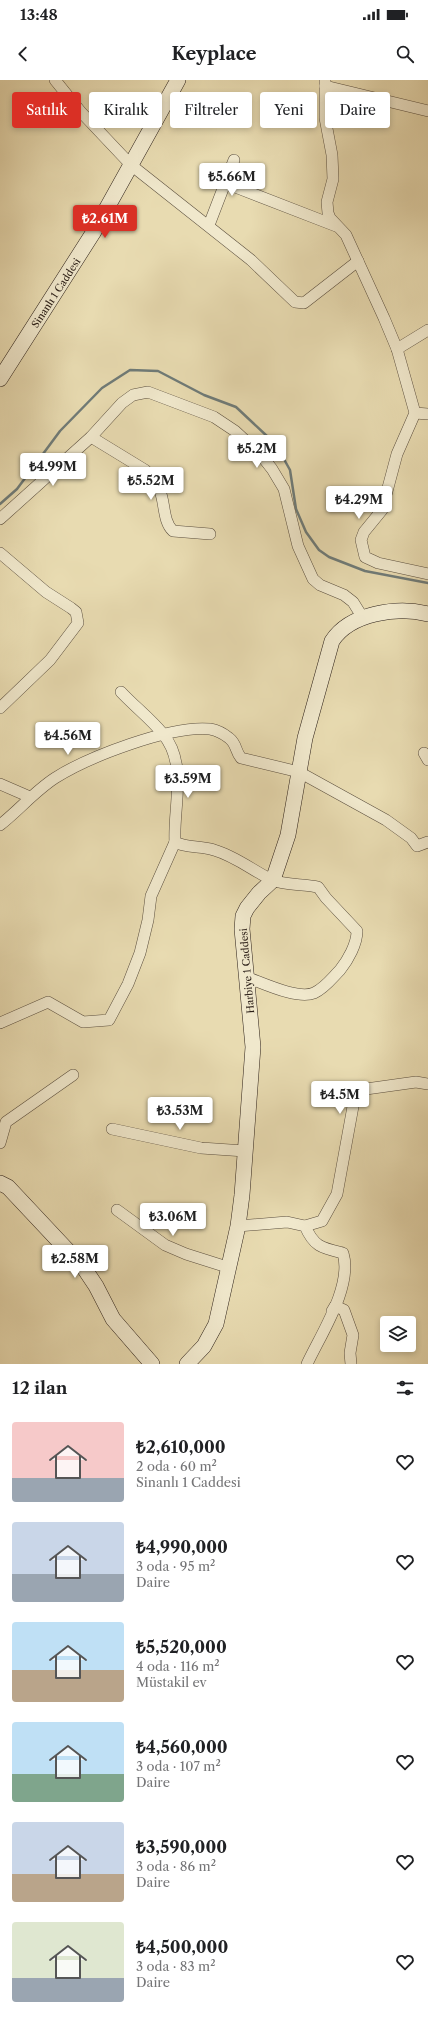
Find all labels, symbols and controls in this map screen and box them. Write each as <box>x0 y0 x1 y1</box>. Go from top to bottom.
text: 13:48 <box>20 5 58 24</box>
icon: back <box>12 43 34 65</box>
text: Keyplace <box>172 43 256 65</box>
icon: search <box>394 43 416 65</box>
chip: Satılık <box>12 92 81 128</box>
chip: Kiralık <box>89 92 162 128</box>
chip: Filtreler <box>170 92 252 128</box>
chip: Yeni <box>260 92 317 128</box>
chip: Daire <box>325 92 390 128</box>
pin: ₺5.66M <box>199 163 265 197</box>
text: ₺5.66M <box>208 168 256 184</box>
pin: ₺2.61M <box>72 205 138 239</box>
text: ₺2.61M <box>82 210 128 226</box>
street label: Sinanlı 1 Caddesi <box>29 256 83 330</box>
pin: ₺5.2M <box>229 435 285 469</box>
text: ₺5.2M <box>237 440 277 456</box>
pin: ₺4.99M <box>20 453 86 487</box>
text: ₺4.99M <box>29 458 77 474</box>
pin: ₺5.52M <box>118 467 184 501</box>
text: ₺5.52M <box>128 472 174 488</box>
pin: ₺4.29M <box>326 486 392 520</box>
text: ₺4.29M <box>335 491 383 507</box>
pin: ₺4.56M <box>35 722 101 756</box>
text: ₺4.56M <box>44 727 92 743</box>
pin: ₺3.59M <box>155 765 221 799</box>
text: ₺3.59M <box>164 770 212 786</box>
street label: Harbiye 1 Caddesi <box>237 928 257 1014</box>
pin: ₺4.5M <box>312 1081 368 1115</box>
text: ₺4.5M <box>320 1086 360 1102</box>
pin: ₺3.53M <box>147 1097 213 1131</box>
text: ₺3.53M <box>157 1102 203 1118</box>
pin: ₺3.06M <box>140 1203 206 1237</box>
text: ₺3.06M <box>149 1208 197 1224</box>
pin: ₺2.58M <box>42 1245 108 1279</box>
text: ₺2.58M <box>51 1250 99 1266</box>
map controls <box>380 1316 416 1352</box>
button: layers <box>380 1316 416 1352</box>
icon: filters <box>394 1377 416 1399</box>
text: 12 ilan <box>12 1378 68 1398</box>
text: ₺2,610,000 <box>136 1437 226 1457</box>
icon: home <box>44 1438 92 1486</box>
icon: heart <box>394 1451 416 1473</box>
text: 2 oda · 60 m² <box>136 1458 217 1474</box>
text: Sinanlı 1 Caddesi <box>136 1474 241 1490</box>
text: ₺4,990,000 <box>136 1537 228 1557</box>
icon: home <box>44 1538 92 1586</box>
icon: heart <box>394 1551 416 1573</box>
text: 3 oda · 95 m² <box>136 1558 215 1574</box>
text: Daire <box>136 1574 170 1590</box>
text: ₺5,520,000 <box>136 1637 227 1657</box>
icon: home <box>44 1638 92 1686</box>
icon: heart <box>394 1651 416 1673</box>
text: 4 oda · 116 m² <box>136 1658 220 1674</box>
text: Müstakil ev <box>136 1674 207 1690</box>
text: ₺4,560,000 <box>136 1737 228 1757</box>
icon: home <box>44 1738 92 1786</box>
icon: heart <box>394 1751 416 1773</box>
text: 3 oda · 107 m² <box>136 1758 221 1774</box>
text: Daire <box>136 1774 170 1790</box>
text: ₺3,590,000 <box>136 1837 227 1857</box>
icon: home <box>44 1838 92 1886</box>
icon: heart <box>394 1851 416 1873</box>
text: 3 oda · 86 m² <box>136 1858 216 1874</box>
text: Daire <box>136 1874 170 1890</box>
text: ₺4,500,000 <box>136 1937 228 1957</box>
icon: home <box>44 1938 92 1986</box>
icon: heart <box>394 1951 416 1973</box>
text: 3 oda · 83 m² <box>136 1958 216 1974</box>
text: Daire <box>136 1974 170 1990</box>

